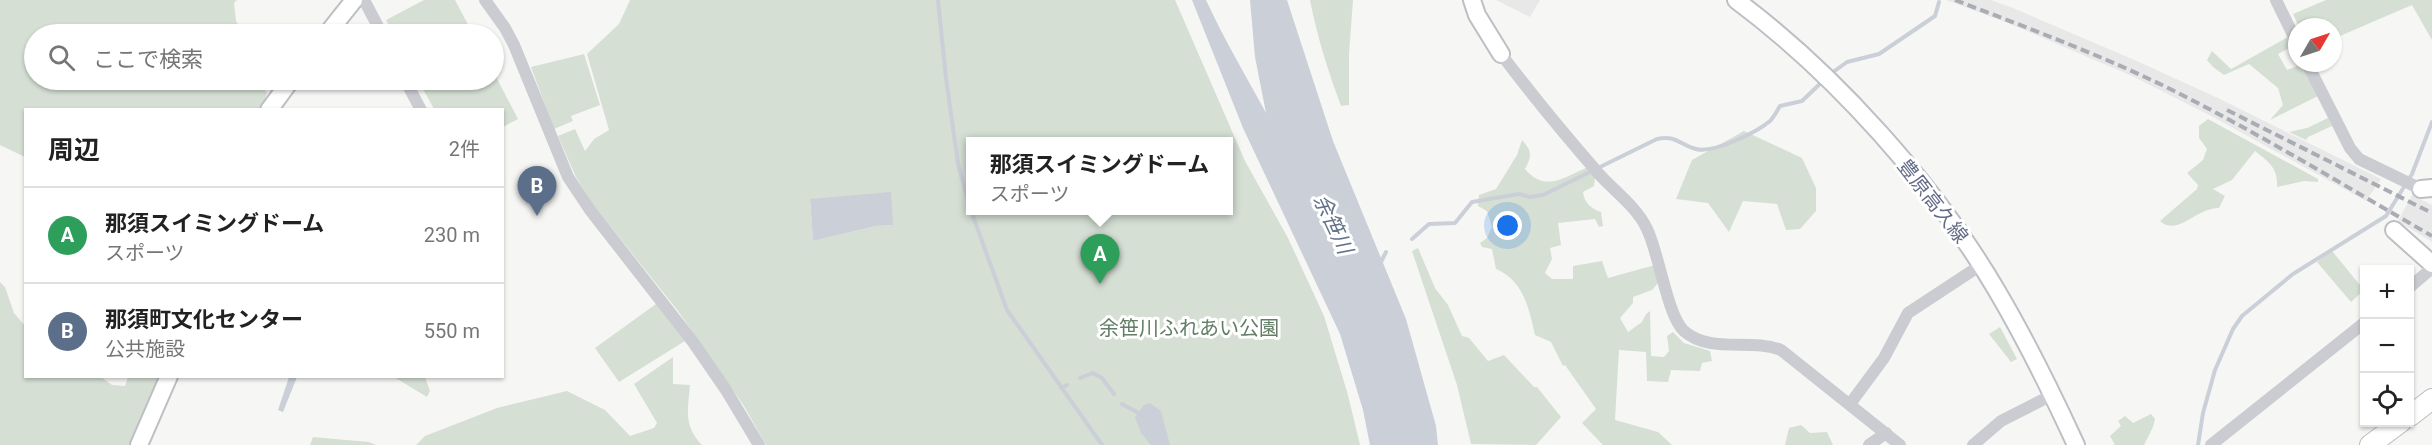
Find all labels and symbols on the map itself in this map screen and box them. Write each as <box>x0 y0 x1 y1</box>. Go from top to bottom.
north arrow <box>2288 18 2342 72</box>
street label: 豊原高久線 <box>1893 154 1973 248</box>
pin: B <box>518 166 556 216</box>
water label: 余笹川 <box>1309 190 1358 259</box>
your location <box>1493 211 1522 240</box>
pin: A <box>1080 234 1120 284</box>
park label: 余笹川ふれあい公園 <box>1099 316 1279 340</box>

